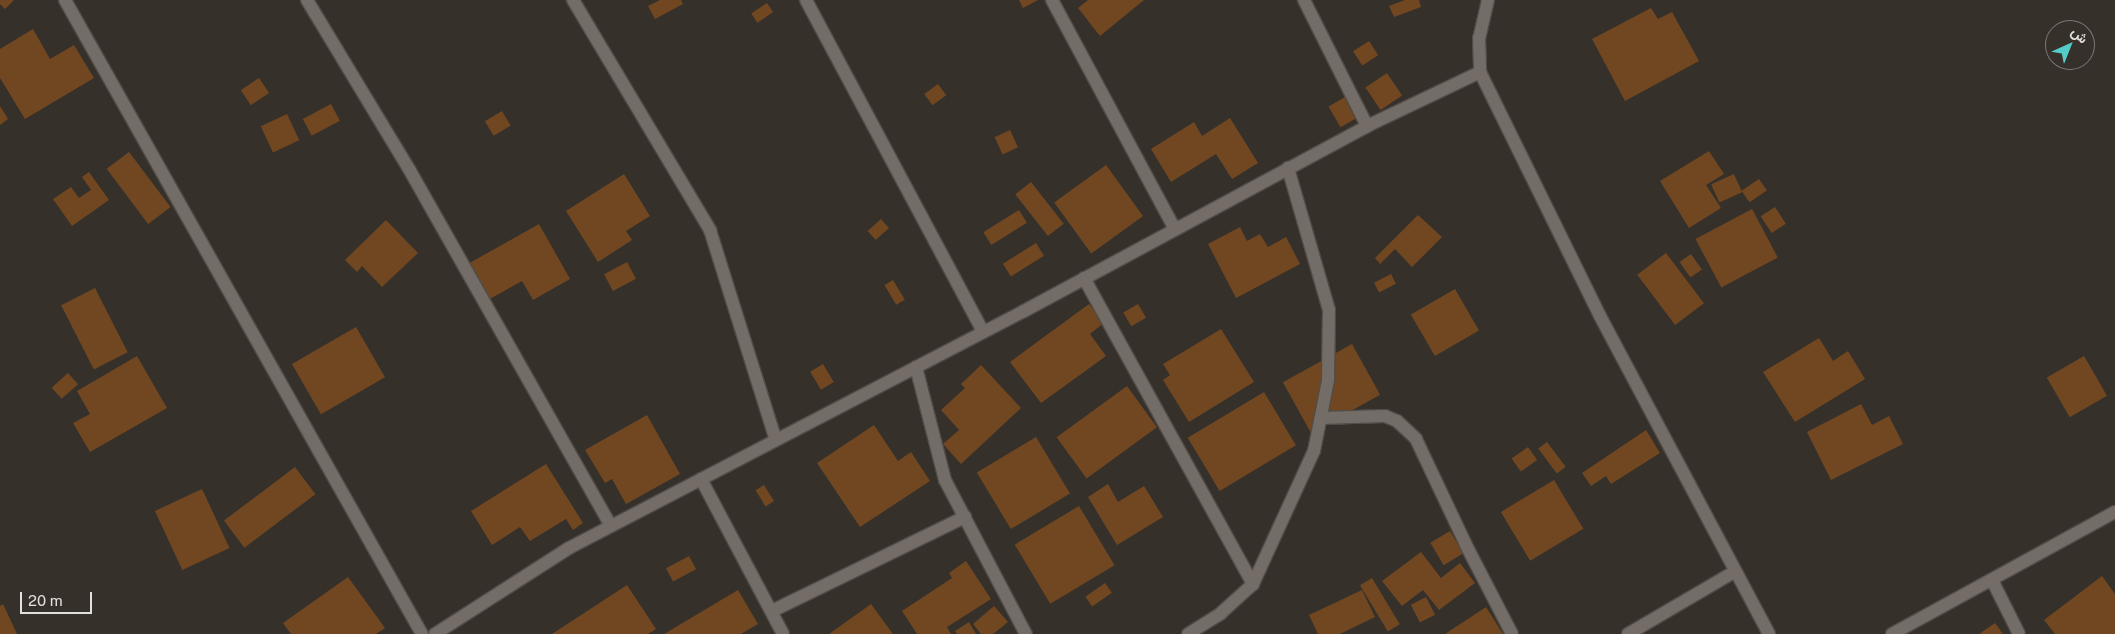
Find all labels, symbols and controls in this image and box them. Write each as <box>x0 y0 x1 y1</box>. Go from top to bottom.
north arrow <box>2045 20 2095 70</box>
text: ش <box>2068 23 2091 47</box>
scale bar <box>22 582 95 614</box>
text: 20 m <box>28 592 63 609</box>

